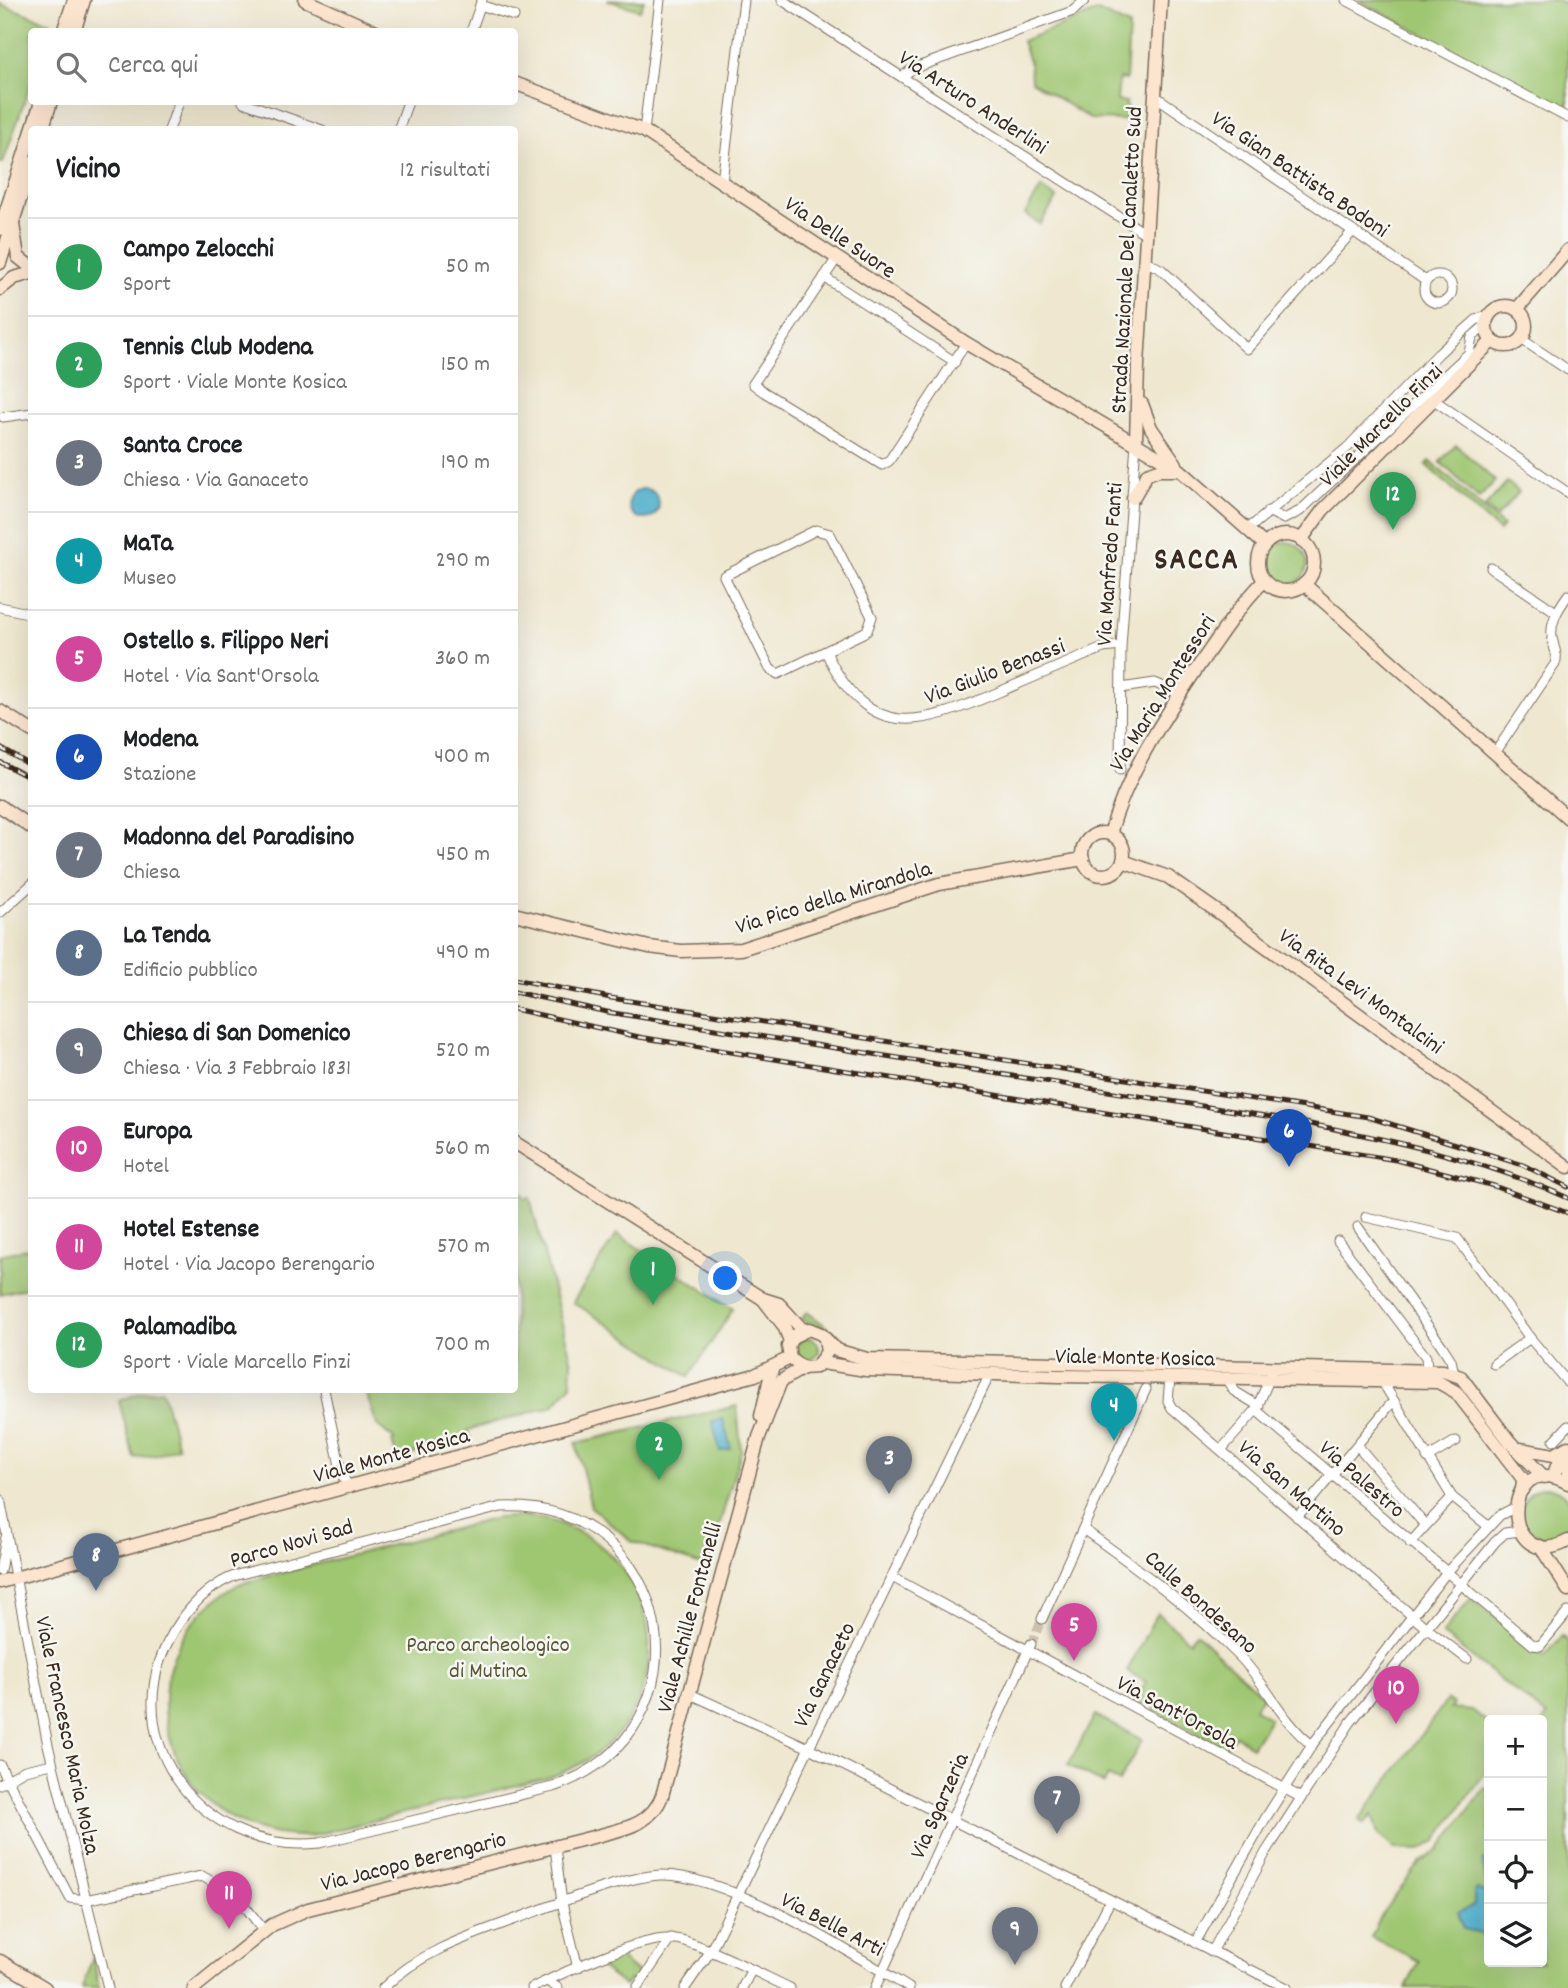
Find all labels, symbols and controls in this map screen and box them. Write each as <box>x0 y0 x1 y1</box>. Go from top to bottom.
search box <box>28 28 518 105</box>
street label: Via Arturo Anderlini <box>891 43 1053 165</box>
icon: search <box>52 48 90 86</box>
text: Cerca qui <box>108 48 198 85</box>
street label: Via Gian Battista Bodoni <box>1204 104 1394 248</box>
street label: Strada Nazionale Del Canaletto Sud <box>1104 106 1153 415</box>
text: Vicino <box>56 150 121 193</box>
text: 12 risultati <box>400 155 490 188</box>
street label: Via Delle Suore <box>777 189 902 289</box>
text: Campo Zelocchi <box>123 232 274 269</box>
text: 1 <box>76 251 82 284</box>
text: 50 m <box>446 251 490 284</box>
text: Sport <box>123 269 171 302</box>
text: Tennis Club Modena <box>123 330 313 367</box>
text: 2 <box>74 349 84 382</box>
text: 150 m <box>441 349 490 382</box>
street label: Viale Marcello Finzi <box>1313 357 1452 496</box>
text: Sport · Viale Monte Kosica <box>123 367 347 400</box>
text: Santa Croce <box>123 428 242 465</box>
text: 3 <box>74 447 84 480</box>
text: 190 m <box>441 447 490 480</box>
text: Chiesa · Via Ganaceto <box>123 465 309 498</box>
pin: 12 <box>1370 472 1416 530</box>
street label: Via Manfredo Fanti <box>1089 481 1134 647</box>
text: MaTa <box>123 526 173 563</box>
district label: SACCA <box>1154 541 1240 584</box>
text: 4 <box>74 545 84 578</box>
text: 290 m <box>436 545 490 578</box>
text: Museo <box>123 563 176 596</box>
street label: Via Maria Montessori <box>1102 609 1226 779</box>
text: Ostello s. Filippo Neri <box>123 624 329 661</box>
street label: Via Giulio Benassi <box>920 631 1070 715</box>
text: 5 <box>74 643 84 676</box>
text: 360 m <box>435 643 490 676</box>
text: Hotel · Via Sant'Orsola <box>123 661 319 694</box>
text: Modena <box>123 722 198 759</box>
text: 6 <box>73 741 85 774</box>
text: 400 m <box>434 741 490 774</box>
text: Stazione <box>123 759 196 792</box>
text: Madonna del Paradisino <box>123 820 354 857</box>
text: 7 <box>75 839 83 872</box>
text: 450 m <box>436 839 490 872</box>
street label: Via Pico della Mirandola <box>732 853 937 945</box>
text: Chiesa <box>123 857 180 890</box>
text: La Tenda <box>123 918 210 955</box>
street label: Via Rita Levi Montalcini <box>1270 922 1449 1064</box>
text: 8 <box>74 937 84 970</box>
text: 490 m <box>436 937 490 970</box>
text: Edificio pubblico <box>123 955 258 988</box>
text: Chiesa di San Domenico <box>123 1016 351 1053</box>
text: 9 <box>74 1035 84 1068</box>
text: 520 m <box>436 1035 490 1068</box>
text: Chiesa · Via 3 Febbraio 1831 <box>123 1053 351 1086</box>
pin: 6 <box>1266 1109 1312 1167</box>
text: Europa <box>123 1114 191 1151</box>
text: 10 <box>70 1133 88 1166</box>
text: 560 m <box>434 1133 490 1166</box>
text: Hotel <box>123 1151 169 1184</box>
text: Hotel Estense <box>123 1212 259 1249</box>
text: 11 <box>74 1231 84 1264</box>
text: 570 m <box>437 1231 490 1264</box>
pin: 1 <box>630 1247 676 1305</box>
text: Hotel · Via Jacopo Berengario <box>123 1249 375 1282</box>
your location <box>708 1261 742 1295</box>
text: Palamadiba <box>123 1310 236 1347</box>
text: 12 <box>71 1329 87 1362</box>
text: 700 m <box>435 1329 490 1362</box>
street label: Viale Monte Kosica <box>1055 1342 1216 1377</box>
text: Sport · Viale Marcello Finzi <box>123 1347 350 1380</box>
pin: 4 <box>1091 1383 1137 1441</box>
street label: Viale Monte Kosica <box>310 1420 475 1494</box>
pin: 2 <box>636 1422 682 1480</box>
street label: Via San Martino <box>1229 1433 1352 1546</box>
street label: Via Palestro <box>1310 1434 1411 1528</box>
pin: 3 <box>866 1436 912 1494</box>
street label: Parco Novi Sad <box>226 1512 358 1579</box>
street label: Viale Achille Fontanelli <box>650 1519 733 1717</box>
pin: 8 <box>73 1533 119 1591</box>
street label: Calle Bondesano <box>1136 1544 1264 1664</box>
pin: 5 <box>1051 1603 1097 1661</box>
street label: Viale Francesco Maria Molza <box>24 1614 107 1859</box>
street label: Via Ganaceto <box>786 1617 866 1734</box>
park label: Parco archeologico di Mutina <box>406 1630 570 1689</box>
pin: 10 <box>1373 1666 1419 1724</box>
street label: Via Sant'Orsola <box>1110 1668 1244 1761</box>
map controls <box>1484 1715 1547 1967</box>
button: + <box>1484 1715 1547 1778</box>
street label: Via Sgarzeria <box>903 1747 980 1865</box>
pin: 7 <box>1034 1776 1080 1834</box>
button: − <box>1484 1778 1547 1841</box>
street label: Via Jacopo Berengario <box>318 1824 510 1902</box>
button: locate <box>1484 1841 1547 1904</box>
pin: 11 <box>206 1871 252 1929</box>
street label: Via Belle Arti <box>774 1885 889 1967</box>
button: layers <box>1484 1904 1547 1967</box>
pin: 9 <box>992 1907 1038 1965</box>

